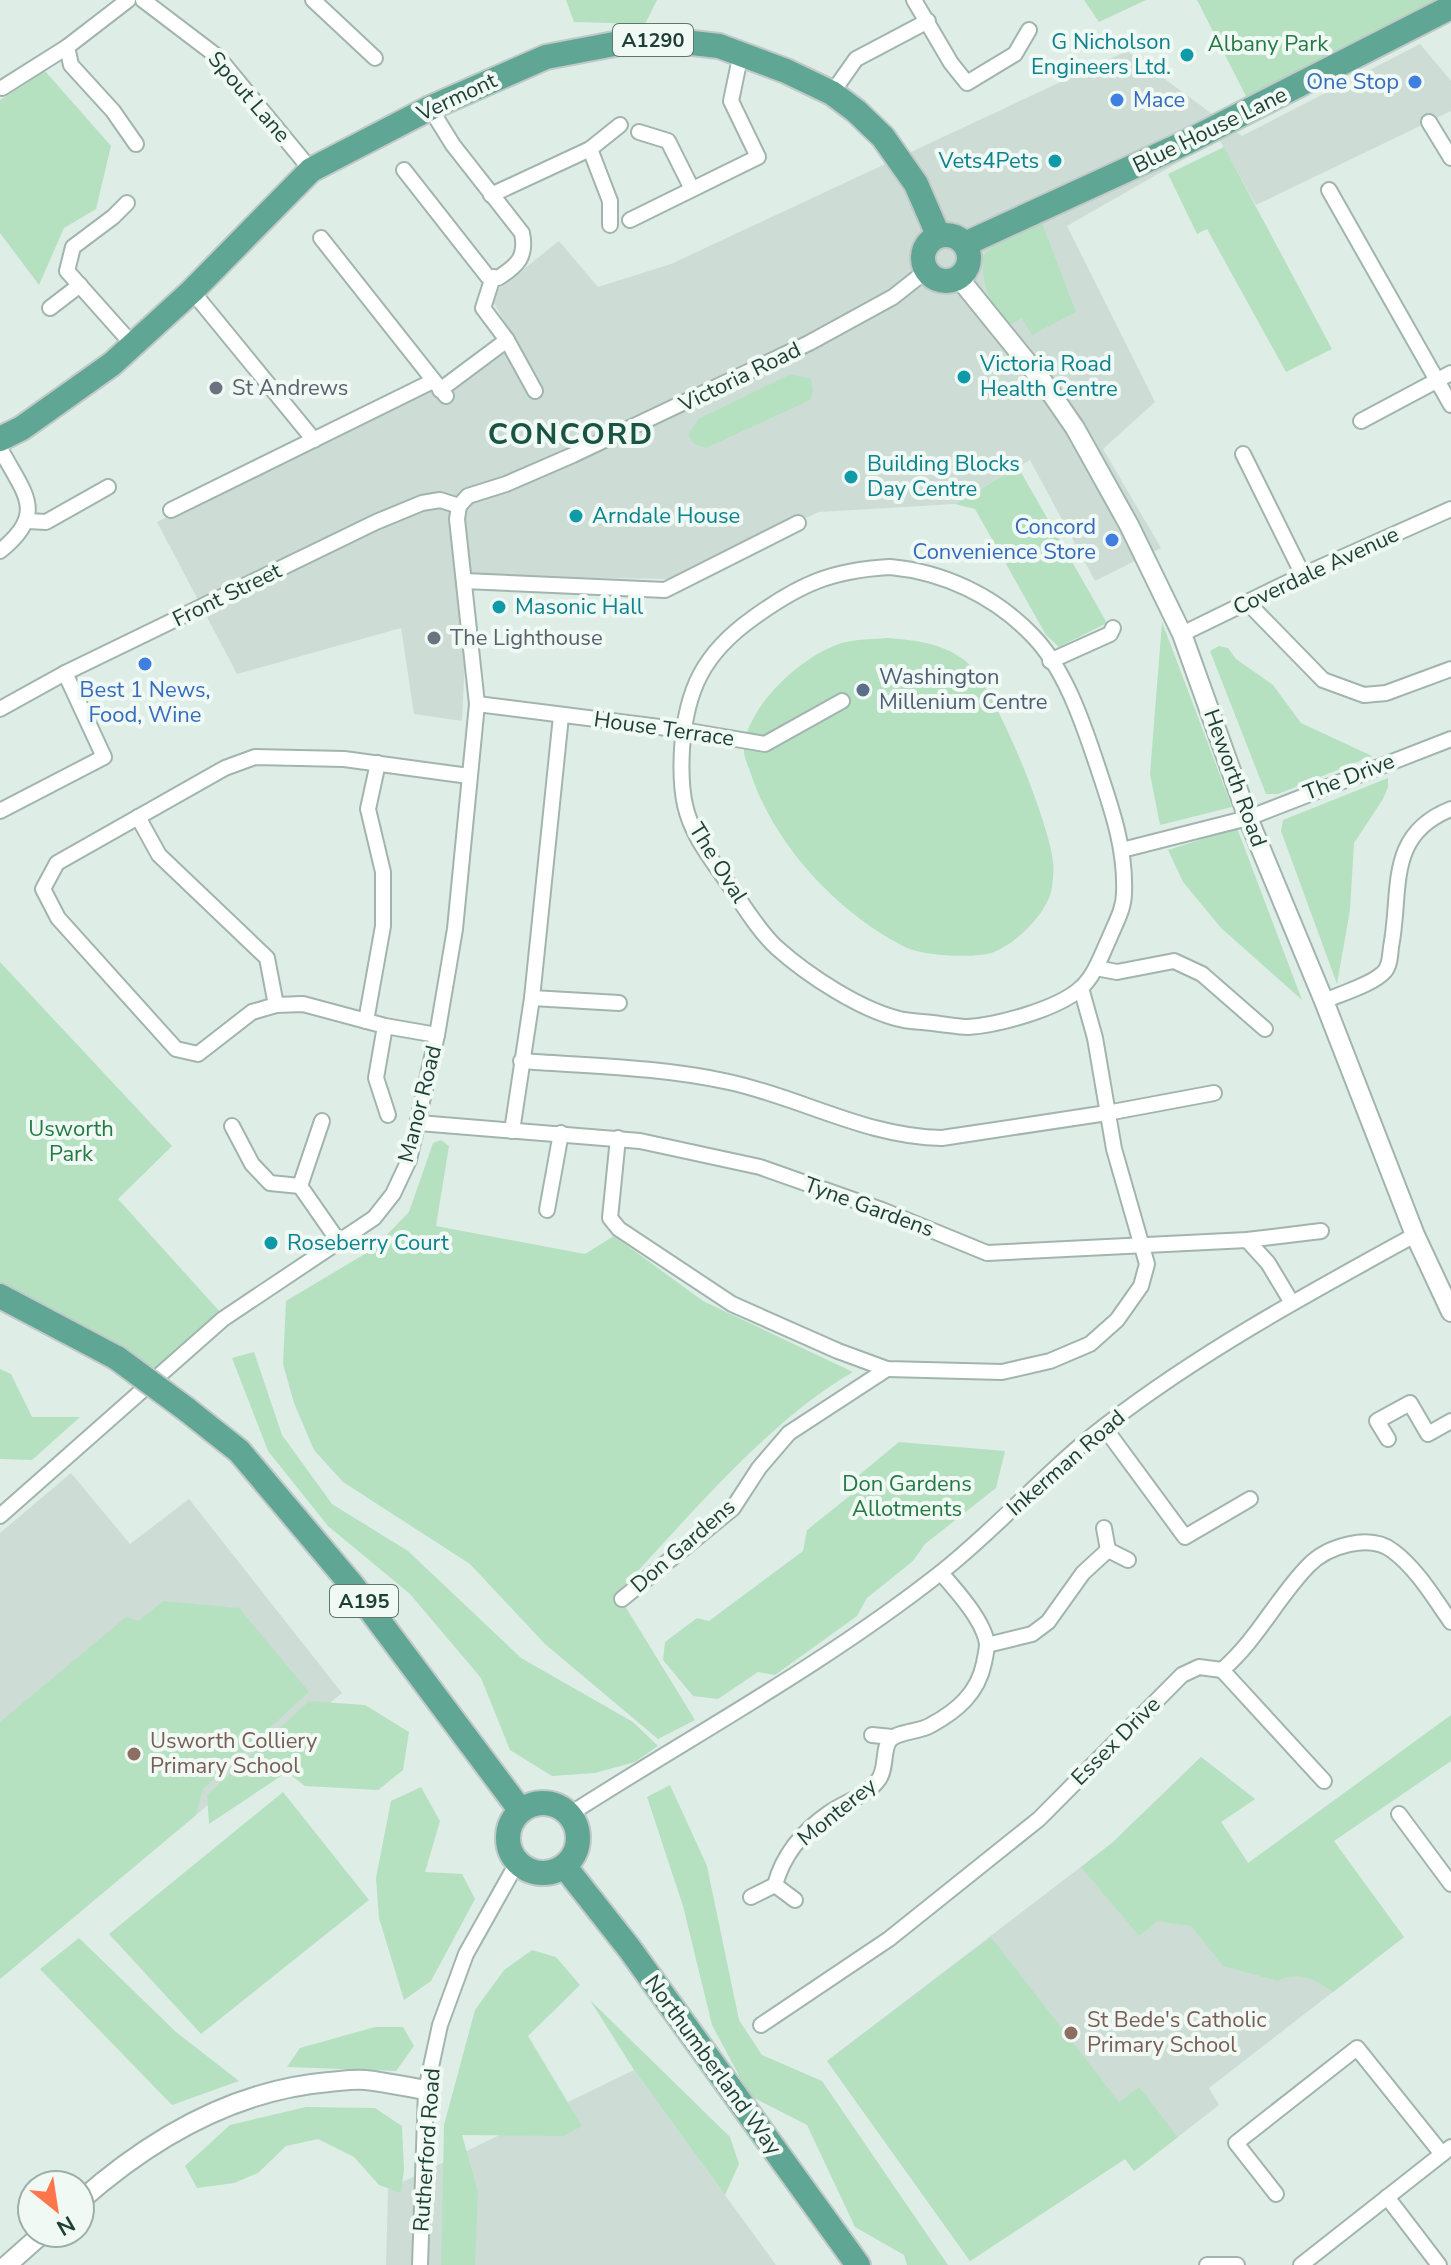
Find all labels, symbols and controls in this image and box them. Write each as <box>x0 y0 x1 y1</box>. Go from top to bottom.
road number: A1290 <box>613 24 693 56</box>
place label: G Nicholson Engineers Ltd. <box>1031 27 1171 82</box>
park label: Albany Park <box>1208 29 1329 59</box>
street label: Spout Lane <box>201 45 297 149</box>
marker: G Nicholson Engineers Ltd. <box>1178 46 1196 64</box>
street label: Vermont <box>411 65 502 129</box>
place label: One Stop <box>1306 67 1399 97</box>
marker: One Stop <box>1406 73 1424 91</box>
street label: Blue House Lane <box>1128 80 1292 180</box>
place label: Mace <box>1133 85 1185 115</box>
marker: Mace <box>1108 91 1126 109</box>
place label: Vets4Pets <box>938 146 1039 176</box>
marker: Vets4Pets <box>1046 152 1064 170</box>
street label: Victoria Road <box>673 335 806 420</box>
place label: Victoria Road Health Centre <box>979 349 1118 404</box>
marker: Victoria Road Health Centre <box>955 368 973 386</box>
place label: St Andrews <box>232 373 348 403</box>
marker: St Andrews <box>207 379 225 397</box>
district label: CONCORD <box>488 414 654 455</box>
place label: Building Blocks Day Centre <box>867 449 1020 504</box>
marker: Building Blocks Day Centre <box>842 468 860 486</box>
place label: Arndale House <box>592 501 740 531</box>
marker: Arndale House <box>567 507 585 525</box>
place label: Concord Convenience Store <box>913 512 1096 567</box>
street label: Coverdale Avenue <box>1228 519 1404 623</box>
marker: Concord Convenience Store <box>1103 531 1121 549</box>
street label: Front Street <box>168 556 287 634</box>
place label: Masonic Hall <box>515 592 644 622</box>
marker: Masonic Hall <box>490 598 508 616</box>
place label: The Lighthouse <box>450 623 603 653</box>
marker: The Lighthouse <box>425 629 443 647</box>
marker: Best 1 News, Food, Wine <box>136 655 154 673</box>
place label: Washington Millenium Centre <box>879 662 1047 717</box>
place label: Best 1 News, Food, Wine <box>80 675 210 730</box>
marker: Washington Millenium Centre <box>854 681 872 699</box>
street label: House Terrace <box>592 704 736 754</box>
street label: Heworth Road <box>1196 705 1274 851</box>
street label: The Drive <box>1299 746 1399 808</box>
street label: The Oval <box>682 817 755 909</box>
street label: Manor Road <box>391 1042 449 1166</box>
park label: Usworth Park <box>28 1114 114 1169</box>
street label: Tyne Gardens <box>800 1170 938 1244</box>
place label: Roseberry Court <box>287 1228 449 1258</box>
marker: Roseberry Court <box>262 1234 280 1252</box>
street label: Inkerman Road <box>1000 1403 1132 1523</box>
park label: Don Gardens Allotments <box>842 1469 972 1524</box>
street label: Don Gardens <box>624 1492 742 1600</box>
road number: A195 <box>330 1585 398 1617</box>
street label: Essex Drive <box>1065 1690 1167 1792</box>
place label: Usworth Colliery Primary School <box>150 1726 318 1781</box>
marker: Usworth Colliery Primary School <box>125 1745 143 1763</box>
street label: Monterey <box>791 1771 883 1853</box>
street label: Northumberland Way <box>637 1969 789 2162</box>
place label: St Bede's Catholic Primary School <box>1087 2005 1266 2060</box>
marker: St Bede's Catholic Primary School <box>1062 2024 1080 2042</box>
street label: Rutherford Road <box>406 2067 448 2233</box>
north arrow <box>16 2169 96 2249</box>
text: N <box>51 2208 80 2243</box>

